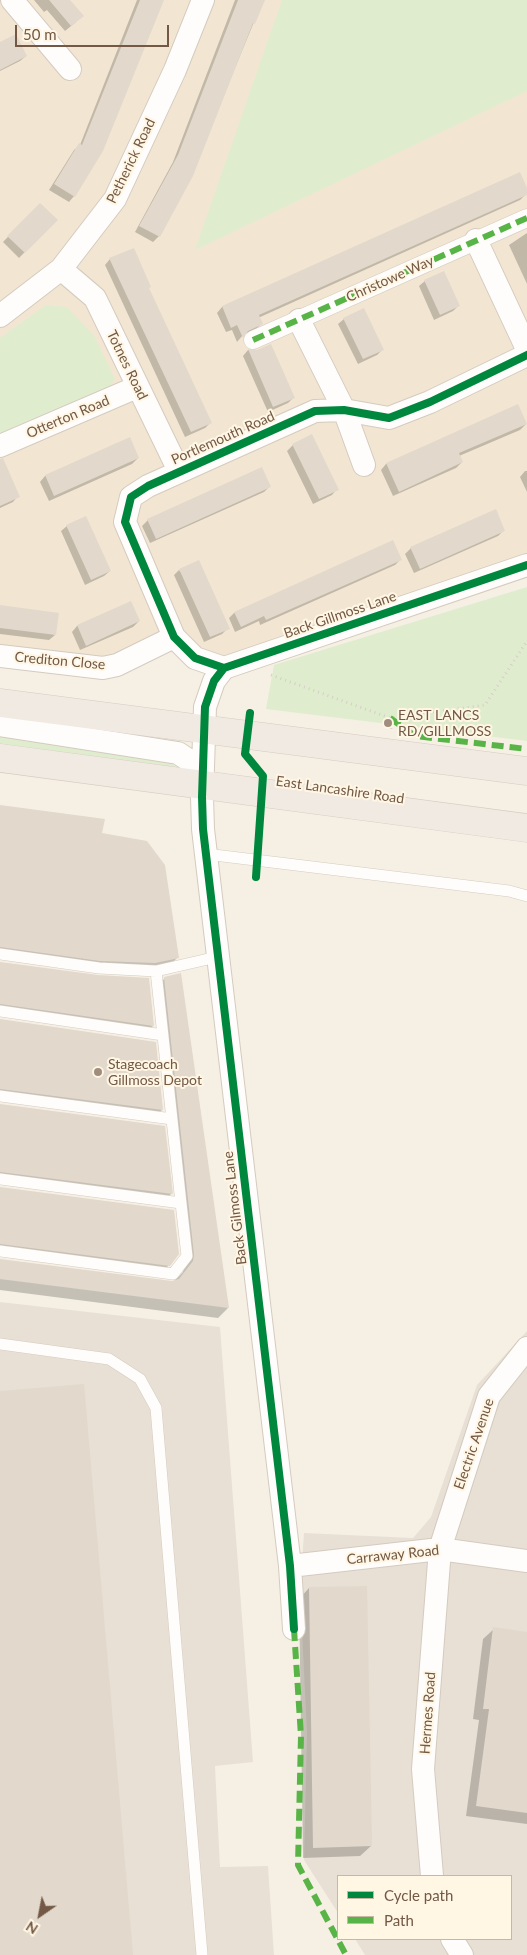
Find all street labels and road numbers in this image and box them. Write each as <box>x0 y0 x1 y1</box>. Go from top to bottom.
street label: Petherick Road <box>103 116 159 206</box>
street label: Christowe Way <box>344 252 436 306</box>
street label: Totnes Road <box>103 327 151 403</box>
street label: Otterton Road <box>24 392 112 442</box>
street label: Portlemouth Road <box>169 408 277 468</box>
street label: Back Gillmoss Lane <box>282 588 398 642</box>
street label: Crediton Close <box>14 649 106 673</box>
street label: East Lancashire Road <box>275 773 405 807</box>
street label: Back Gilmoss Lane <box>220 1150 250 1266</box>
street label: Electric Avenue <box>451 1396 497 1492</box>
street label: Carraway Road <box>346 1542 440 1568</box>
street label: Hermes Road <box>417 1671 439 1755</box>

